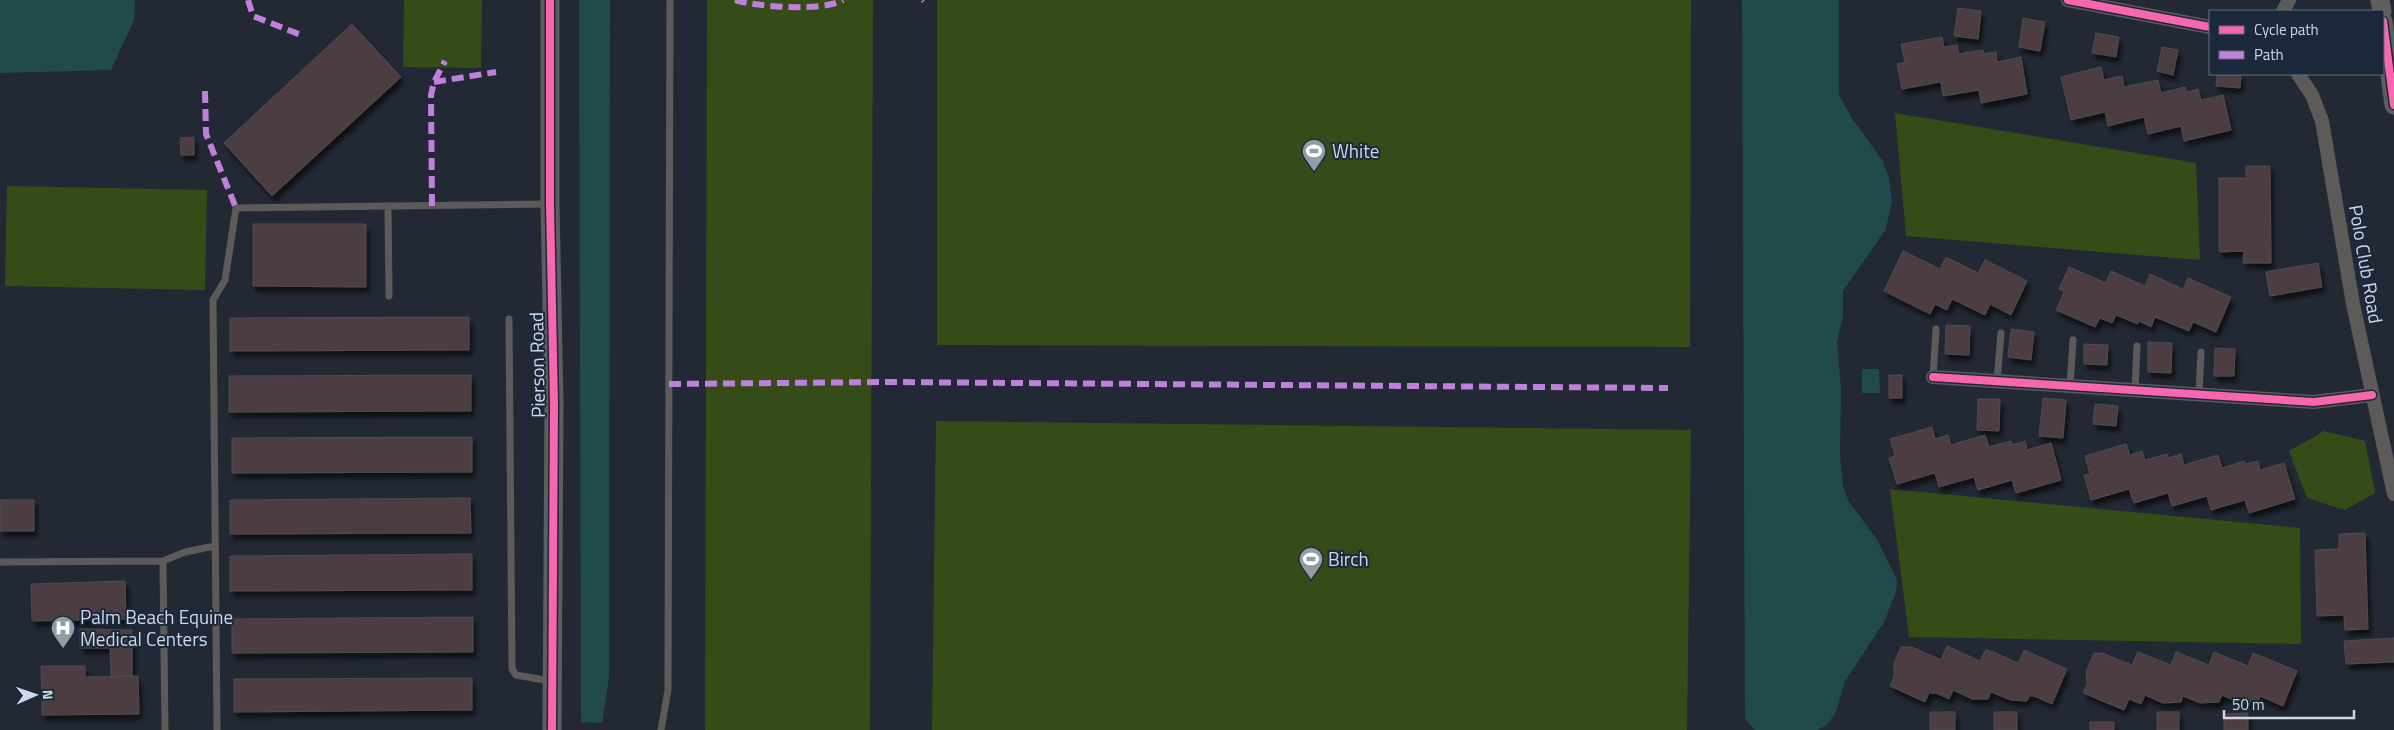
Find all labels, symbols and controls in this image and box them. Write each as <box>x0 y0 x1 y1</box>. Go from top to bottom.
legend <box>2209 10 2384 75</box>
text: Cycle path <box>2254 18 2319 41</box>
text: Path <box>2254 43 2284 66</box>
place label: White <box>1332 136 1379 165</box>
sports icon: White <box>1301 138 1327 172</box>
street label: Polo Club Road <box>2342 202 2391 325</box>
street label: Pierson Road <box>521 312 552 418</box>
place label: Birch <box>1328 544 1369 573</box>
sports icon: Birch <box>1298 546 1324 580</box>
place label: Palm Beach Equine Medical Centers <box>80 602 233 653</box>
hospital icon: Palm Beach Equine Medical Centers <box>50 615 76 649</box>
north arrow <box>10 670 60 720</box>
scale bar <box>2224 688 2354 720</box>
text: N <box>38 689 59 700</box>
text: 50 m <box>2232 693 2265 716</box>

